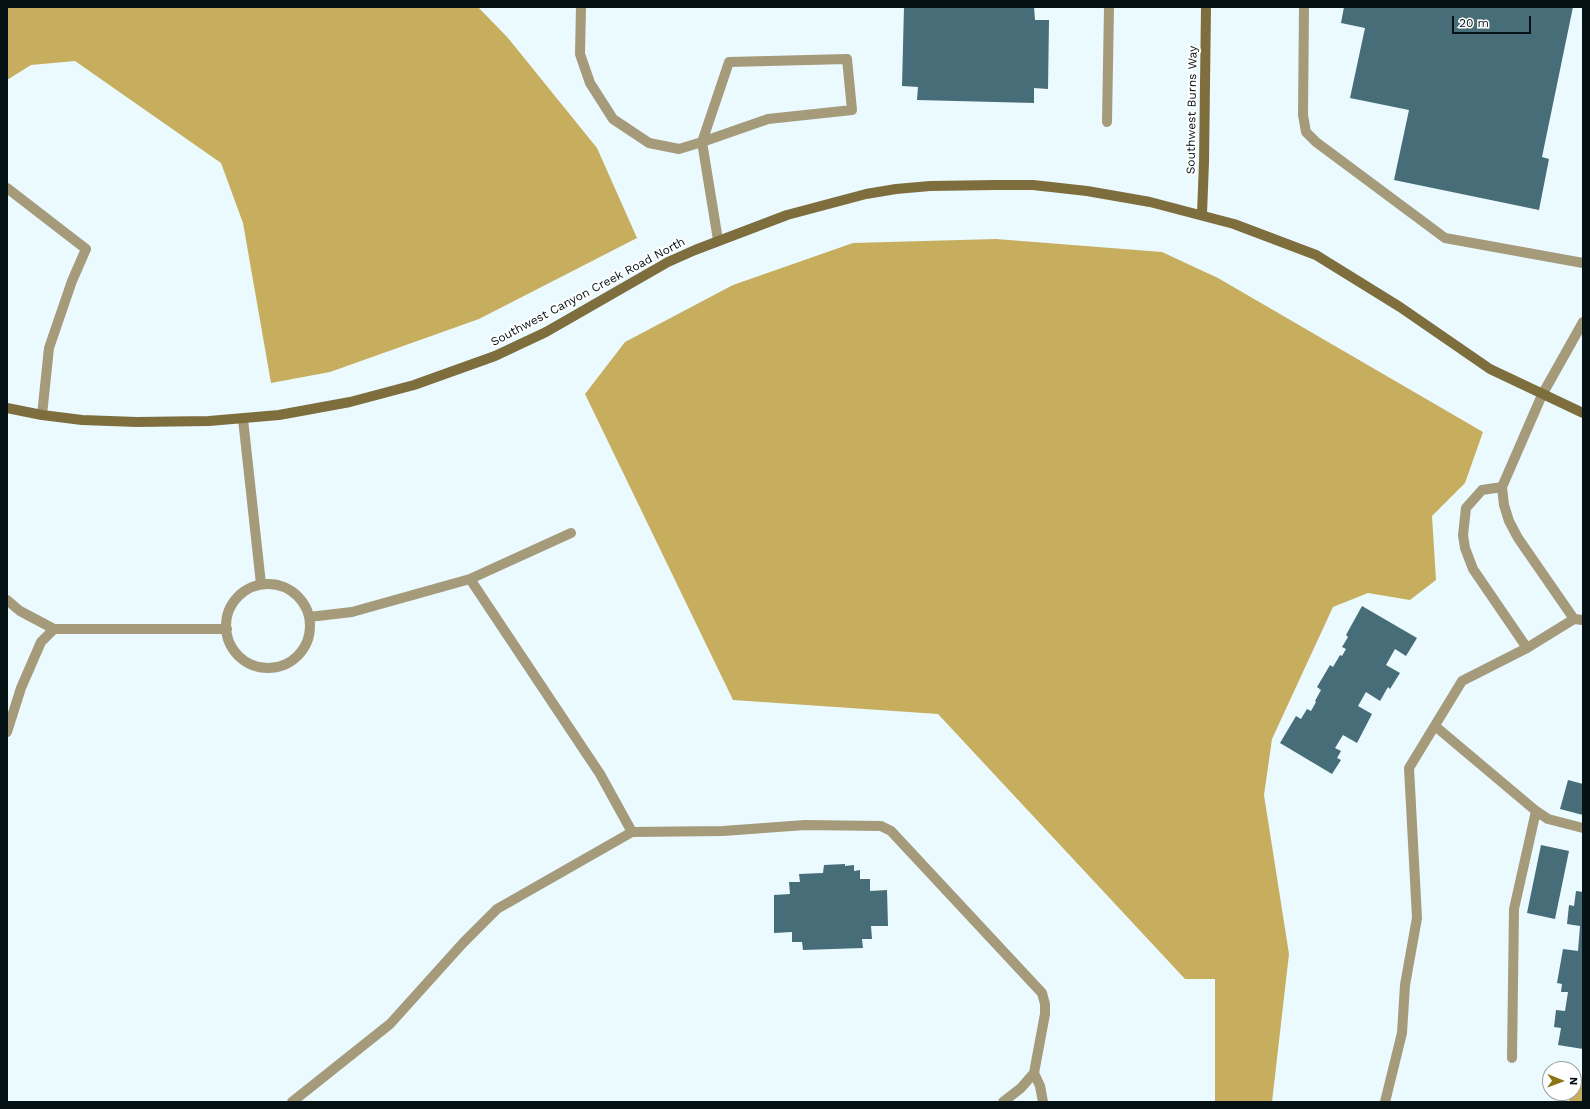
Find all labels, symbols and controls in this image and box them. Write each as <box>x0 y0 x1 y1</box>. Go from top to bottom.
scale bar <box>1454 8 1533 34</box>
text: 20 m <box>1459 16 1489 30</box>
street label: Southwest Burns Way <box>1184 46 1200 174</box>
street label: Southwest Canyon Creek Road North <box>488 234 688 350</box>
north arrow <box>1542 1061 1582 1101</box>
text: N <box>1567 1077 1580 1085</box>

